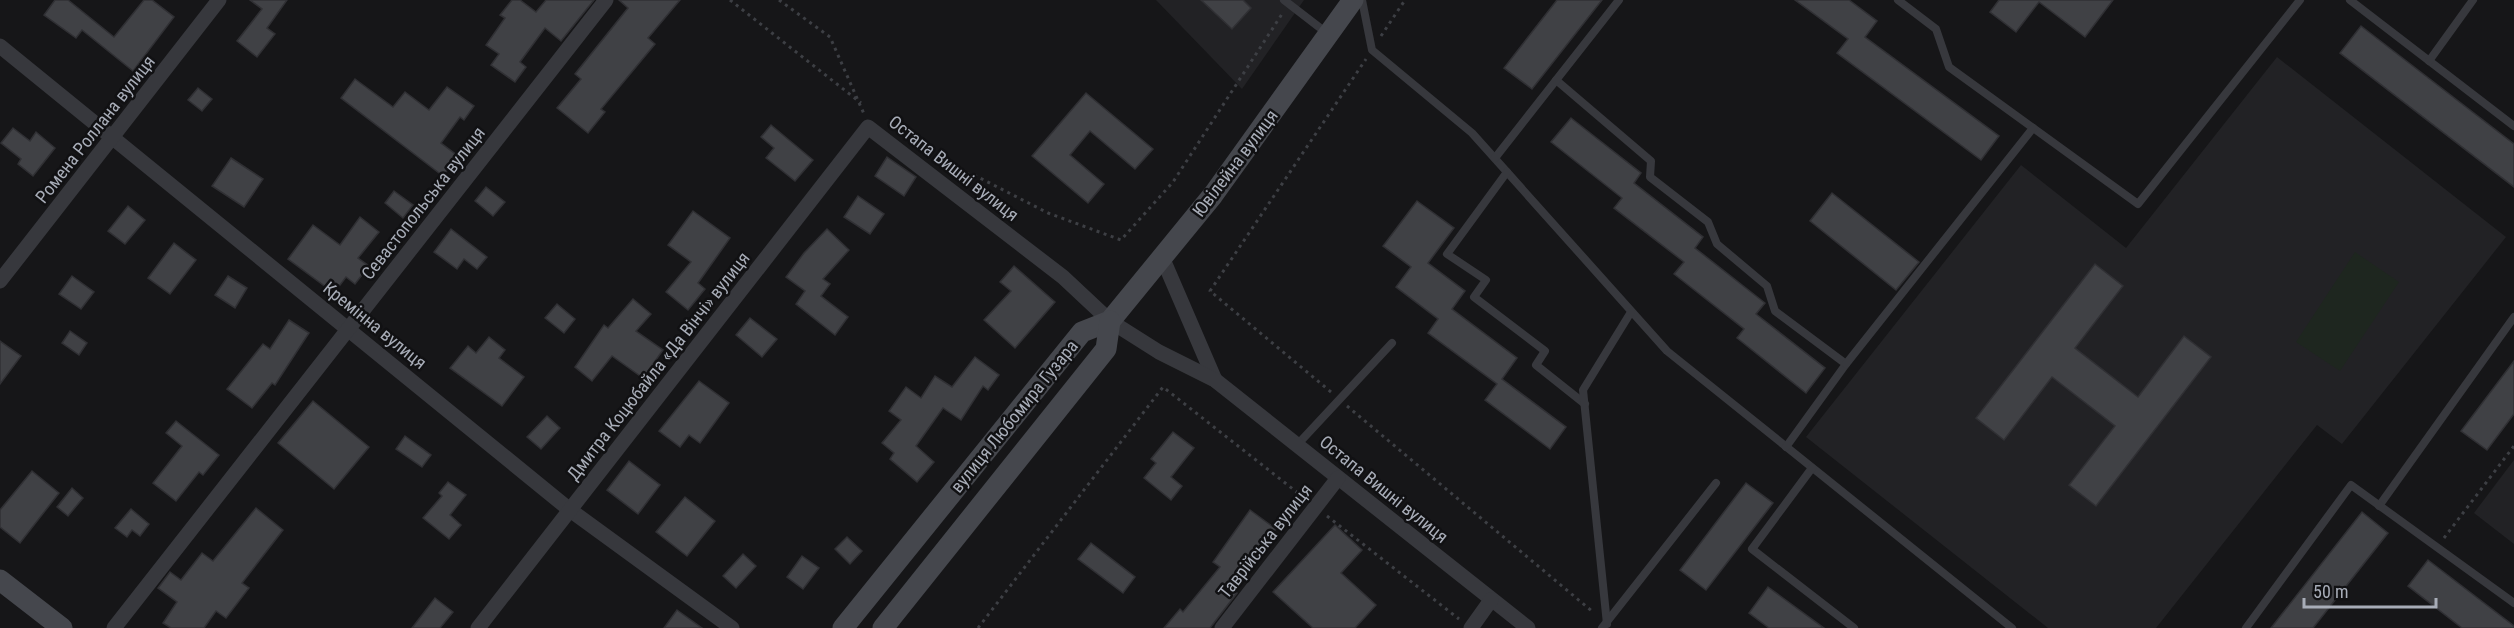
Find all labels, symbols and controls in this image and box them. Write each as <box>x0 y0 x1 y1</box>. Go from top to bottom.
street label: Ромена Роллана вулиця <box>31 51 159 207</box>
street label: Ювілейна вулиця <box>1188 105 1282 221</box>
street label: Остапа Вишні вулиця <box>885 111 1023 225</box>
street label: Севастопольська вулиця <box>357 123 489 283</box>
street label: Дмитра Коцюбайла «Да Вінчі» вулиця <box>562 248 754 484</box>
street label: Кремінна вулиця <box>319 277 431 373</box>
street label: вулиця Любомира Гузара <box>946 336 1082 496</box>
street label: Остапа Вишні вулиця <box>1316 431 1452 547</box>
street label: Таврійська вулиця <box>1214 480 1316 602</box>
scale bar <box>2304 571 2436 609</box>
text: 50 m <box>2313 581 2348 602</box>

